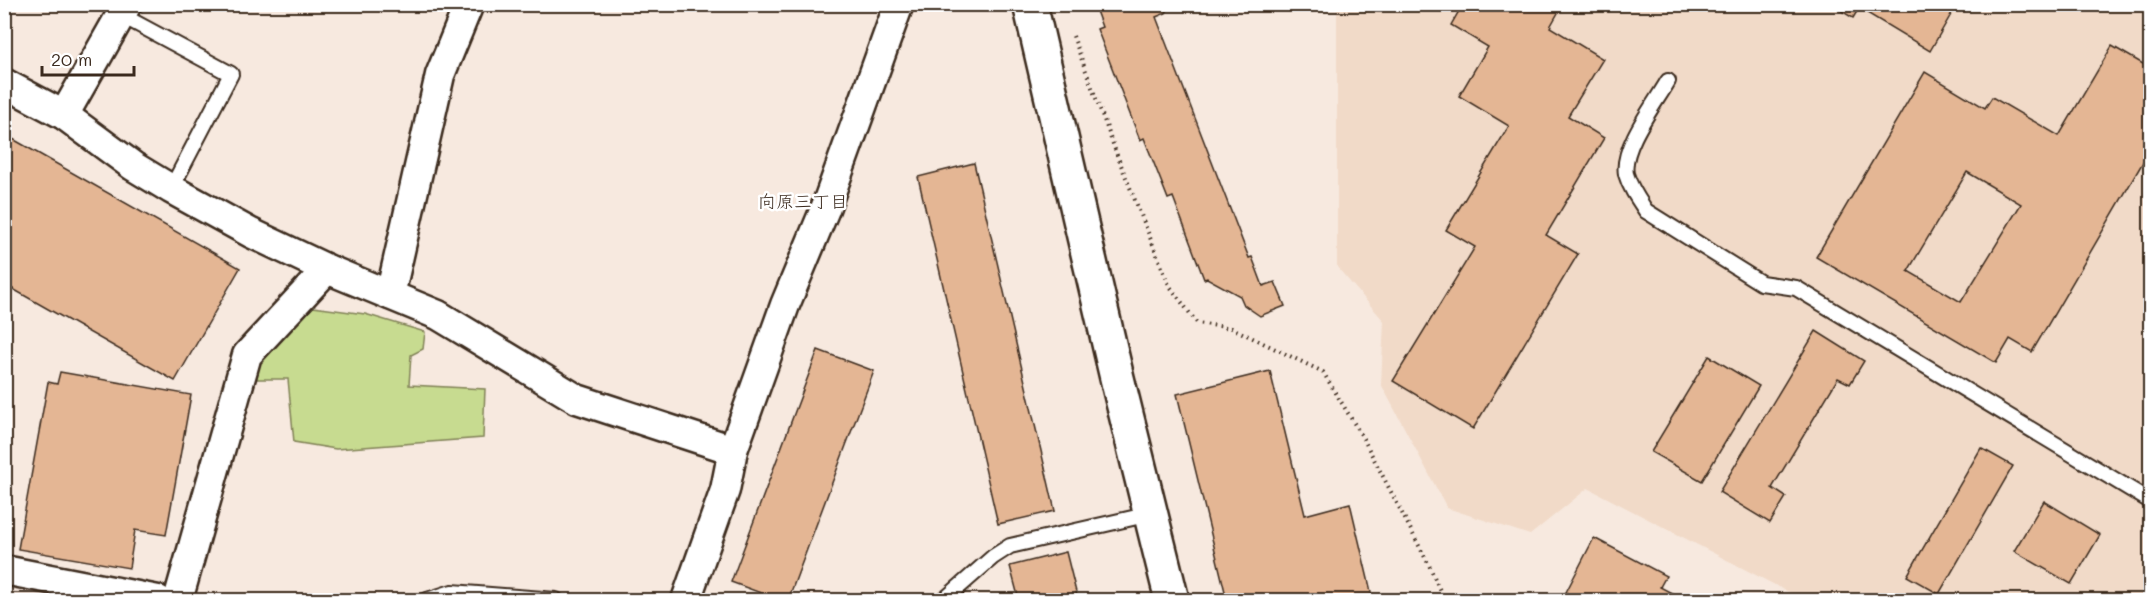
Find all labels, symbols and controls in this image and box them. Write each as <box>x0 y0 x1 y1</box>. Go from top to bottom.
scale bar <box>42 39 134 77</box>
text: 20 m <box>51 47 92 71</box>
district label: 向原三丁目 <box>758 189 848 213</box>

